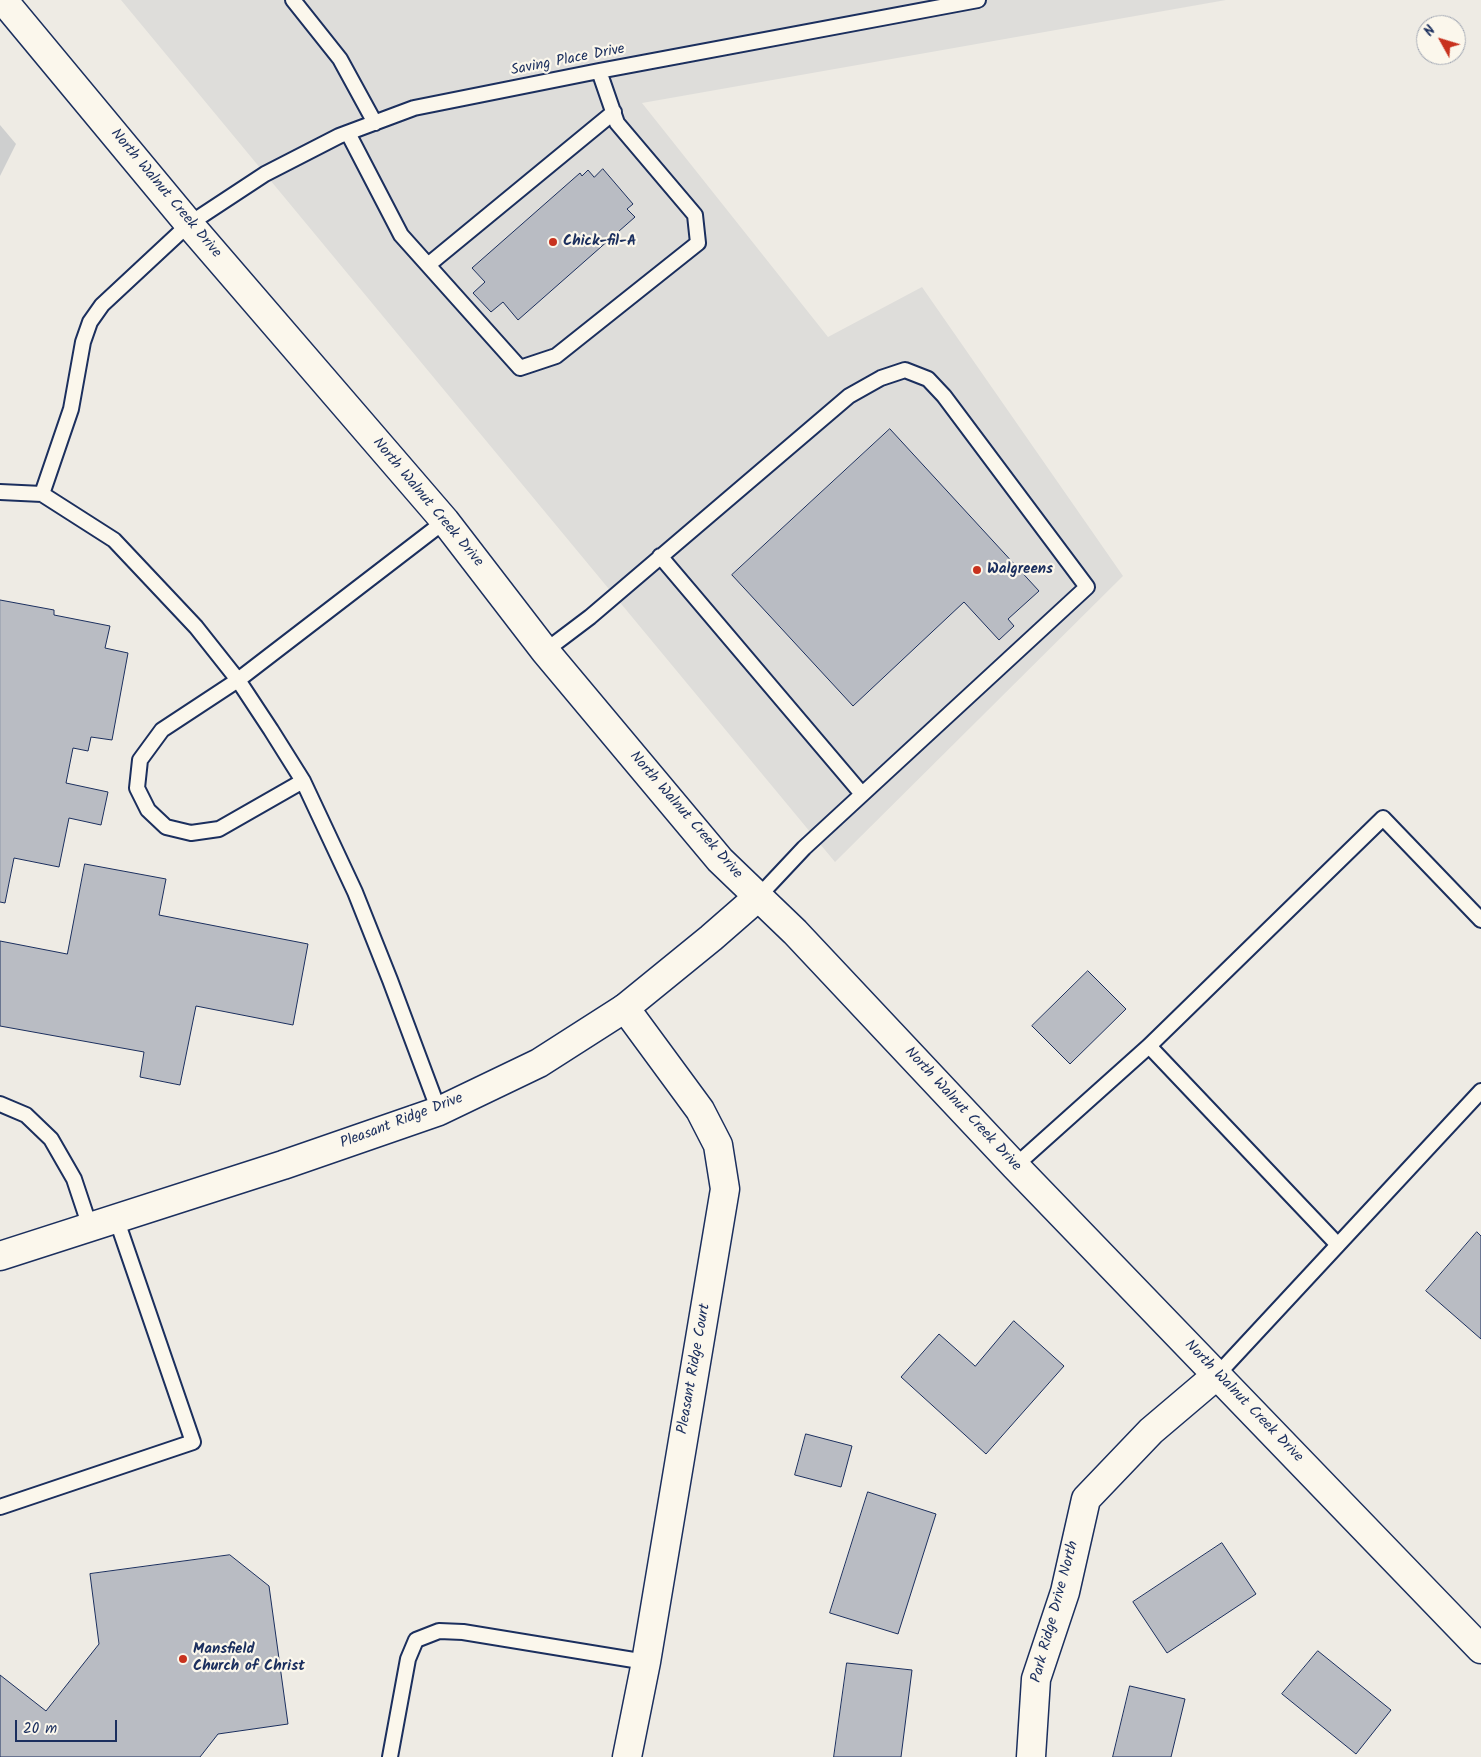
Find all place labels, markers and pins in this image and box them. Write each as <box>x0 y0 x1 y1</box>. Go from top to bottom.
place label: Chick-fil-A <box>563 233 636 251</box>
marker: Chick-fil-A <box>547 236 559 248</box>
place label: Walgreens <box>987 561 1053 579</box>
marker: Walgreens <box>971 564 983 576</box>
place label: Mansfield Church of Christ <box>193 1641 305 1676</box>
marker: Mansfield Church of Christ <box>177 1653 189 1665</box>

